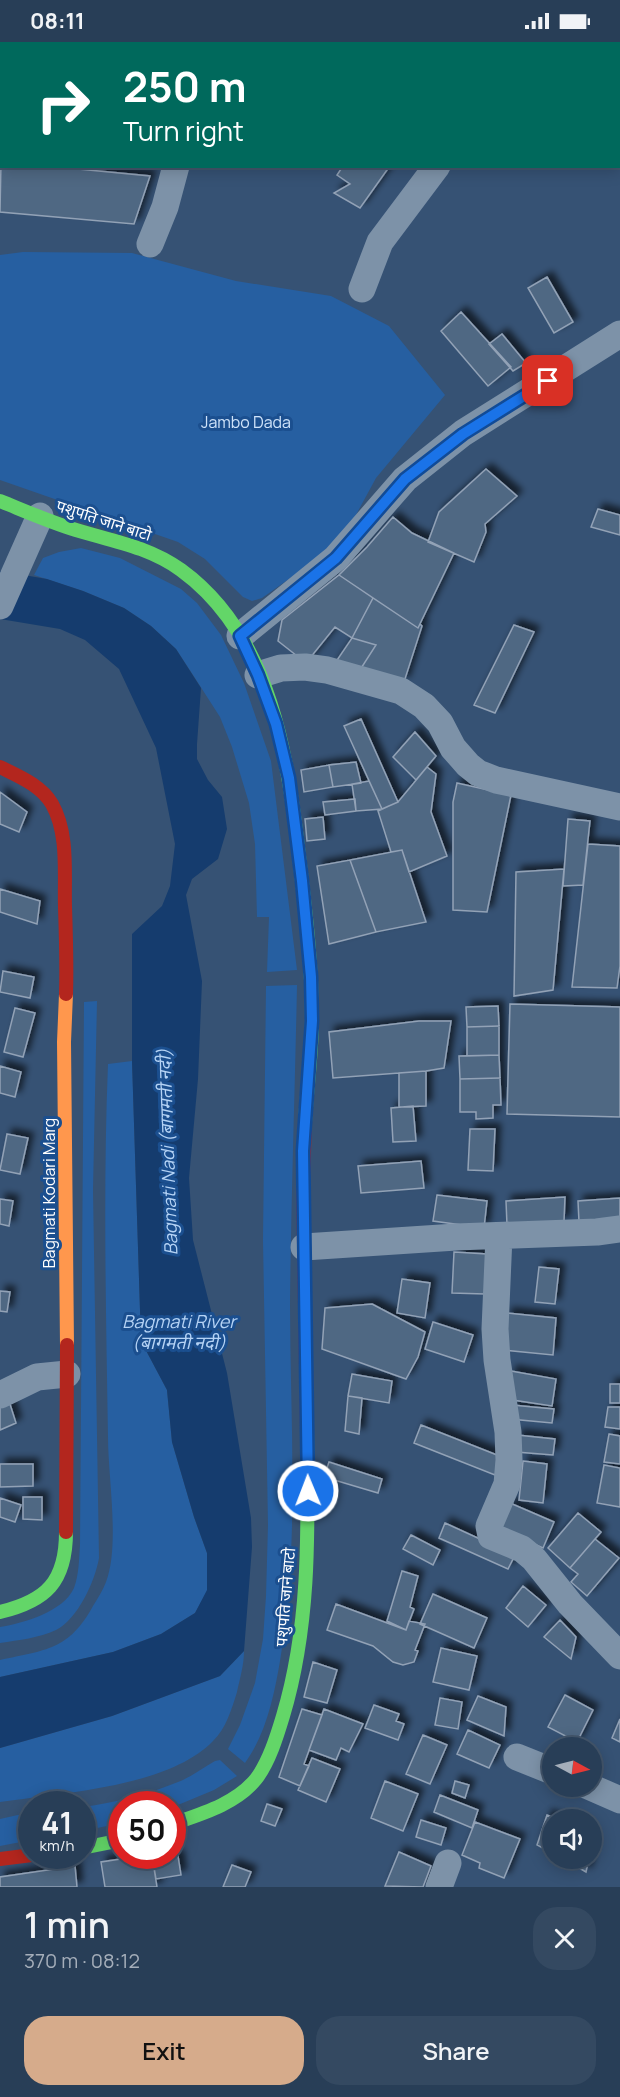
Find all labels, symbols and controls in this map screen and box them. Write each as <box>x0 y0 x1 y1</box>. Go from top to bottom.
text: 08:11 <box>30 6 85 36</box>
text: 250 m <box>123 57 246 115</box>
icon: right <box>24 66 102 144</box>
text: Turn right <box>123 112 244 149</box>
pin <box>522 355 573 406</box>
icon: arrive <box>531 364 564 397</box>
park label: Jambo Dada <box>201 411 291 433</box>
street label: पशुपति जाने बाटो <box>53 494 155 546</box>
water label: Bagmati Nadi (बागमती नदी) <box>151 1048 183 1256</box>
street label: Bagmati Kodari Marg <box>38 1118 60 1268</box>
water label: Bagmati River (बागमती नदी) <box>122 1309 238 1354</box>
position arrow <box>276 1459 340 1523</box>
street label: पशुपति जाने बाटो <box>270 1546 300 1647</box>
north arrow <box>542 1737 602 1797</box>
map controls <box>542 1737 602 1869</box>
speed limit sign: 50 <box>108 1791 186 1869</box>
text: 41 <box>41 1802 73 1843</box>
button: sound <box>542 1809 602 1869</box>
text: km/h <box>40 1835 74 1856</box>
text: 1 min <box>24 1900 110 1949</box>
button: close <box>533 1907 596 1970</box>
text: 370 m · 08:12 <box>24 1947 140 1974</box>
button: Exit <box>24 2016 304 2085</box>
button: Share <box>316 2016 596 2085</box>

